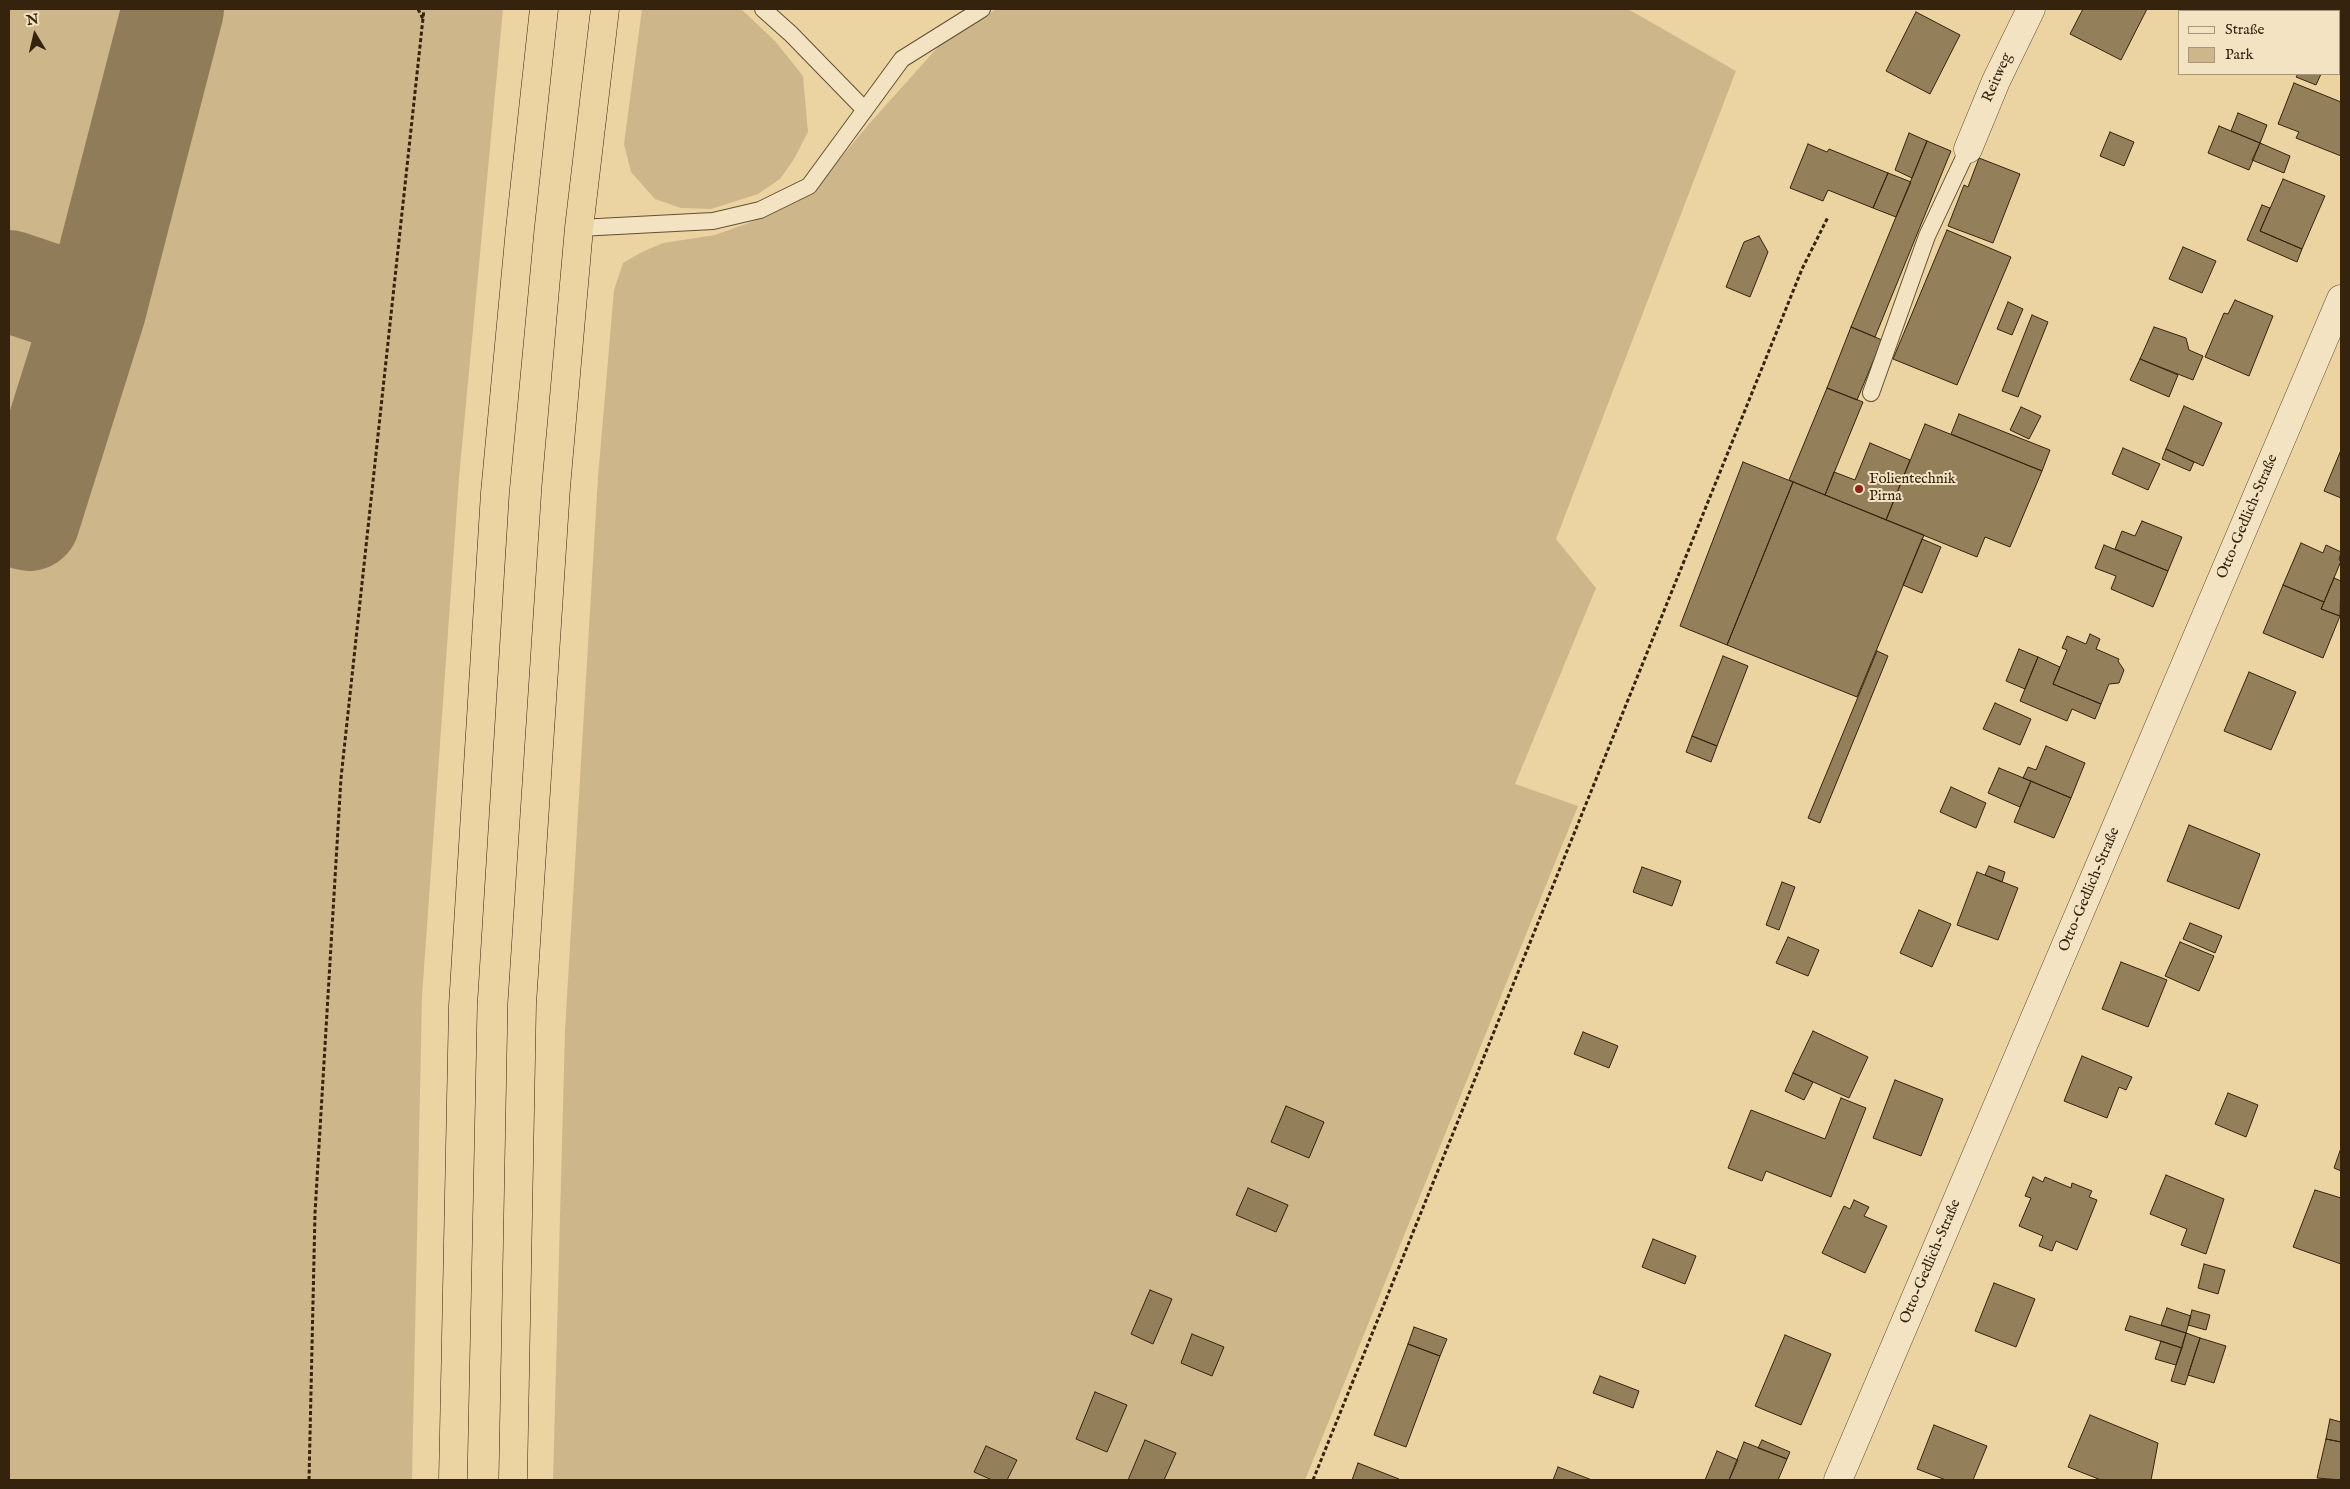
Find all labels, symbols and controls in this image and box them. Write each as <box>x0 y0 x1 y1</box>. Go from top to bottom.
north arrow <box>10 10 60 60</box>
text: N <box>25 10 40 30</box>
legend <box>2178 10 2340 75</box>
text: Straße <box>2225 20 2264 39</box>
text: Park <box>2225 45 2254 64</box>
street label: Reitweg <box>1979 51 2017 105</box>
street label: Otto-Gedlich-Straße <box>2214 452 2282 582</box>
place label: Folientechnik Pirna <box>1869 471 1956 506</box>
marker: Folientechnik Pirna <box>1853 483 1865 495</box>
street label: Otto-Gedlich-Straße <box>2056 825 2124 955</box>
street label: Otto-Gedlich-Straße <box>1897 1197 1965 1327</box>

